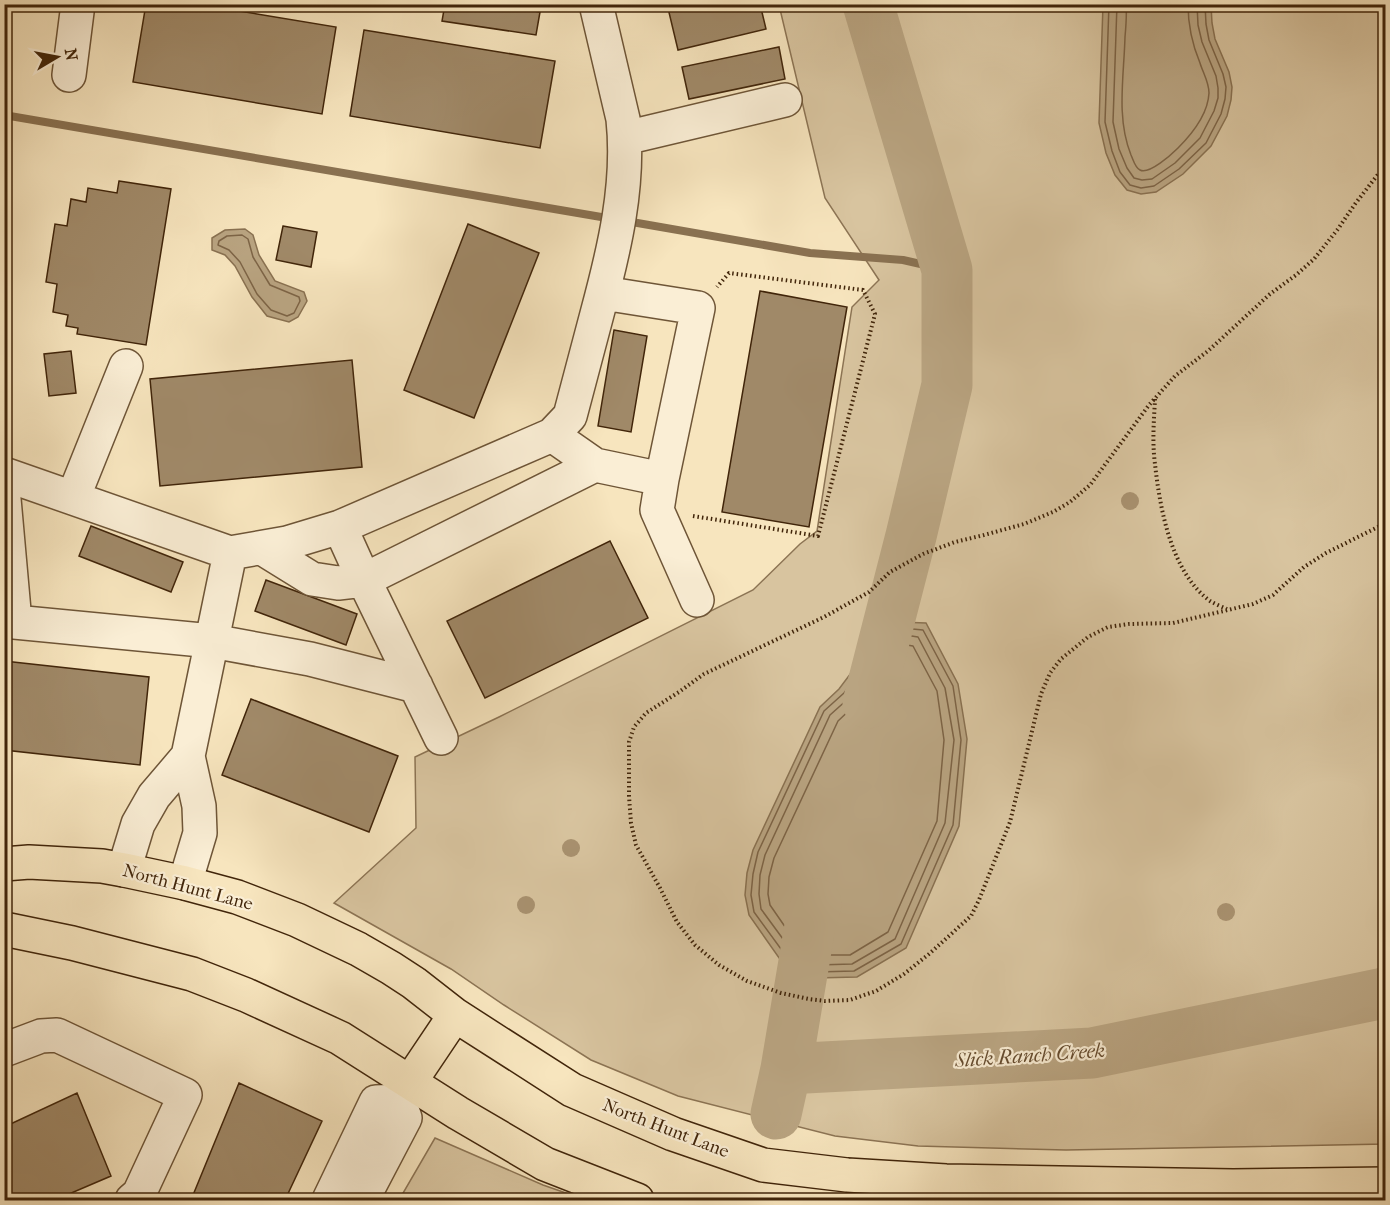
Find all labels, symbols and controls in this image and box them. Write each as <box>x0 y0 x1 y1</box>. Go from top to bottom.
north arrow <box>27 27 87 87</box>
text: N <box>61 47 82 63</box>
street label: North Hunt Lane <box>121 860 255 915</box>
water label: Slick Ranch Creek <box>953 1039 1106 1072</box>
street label: North Hunt Lane <box>600 1095 732 1162</box>

